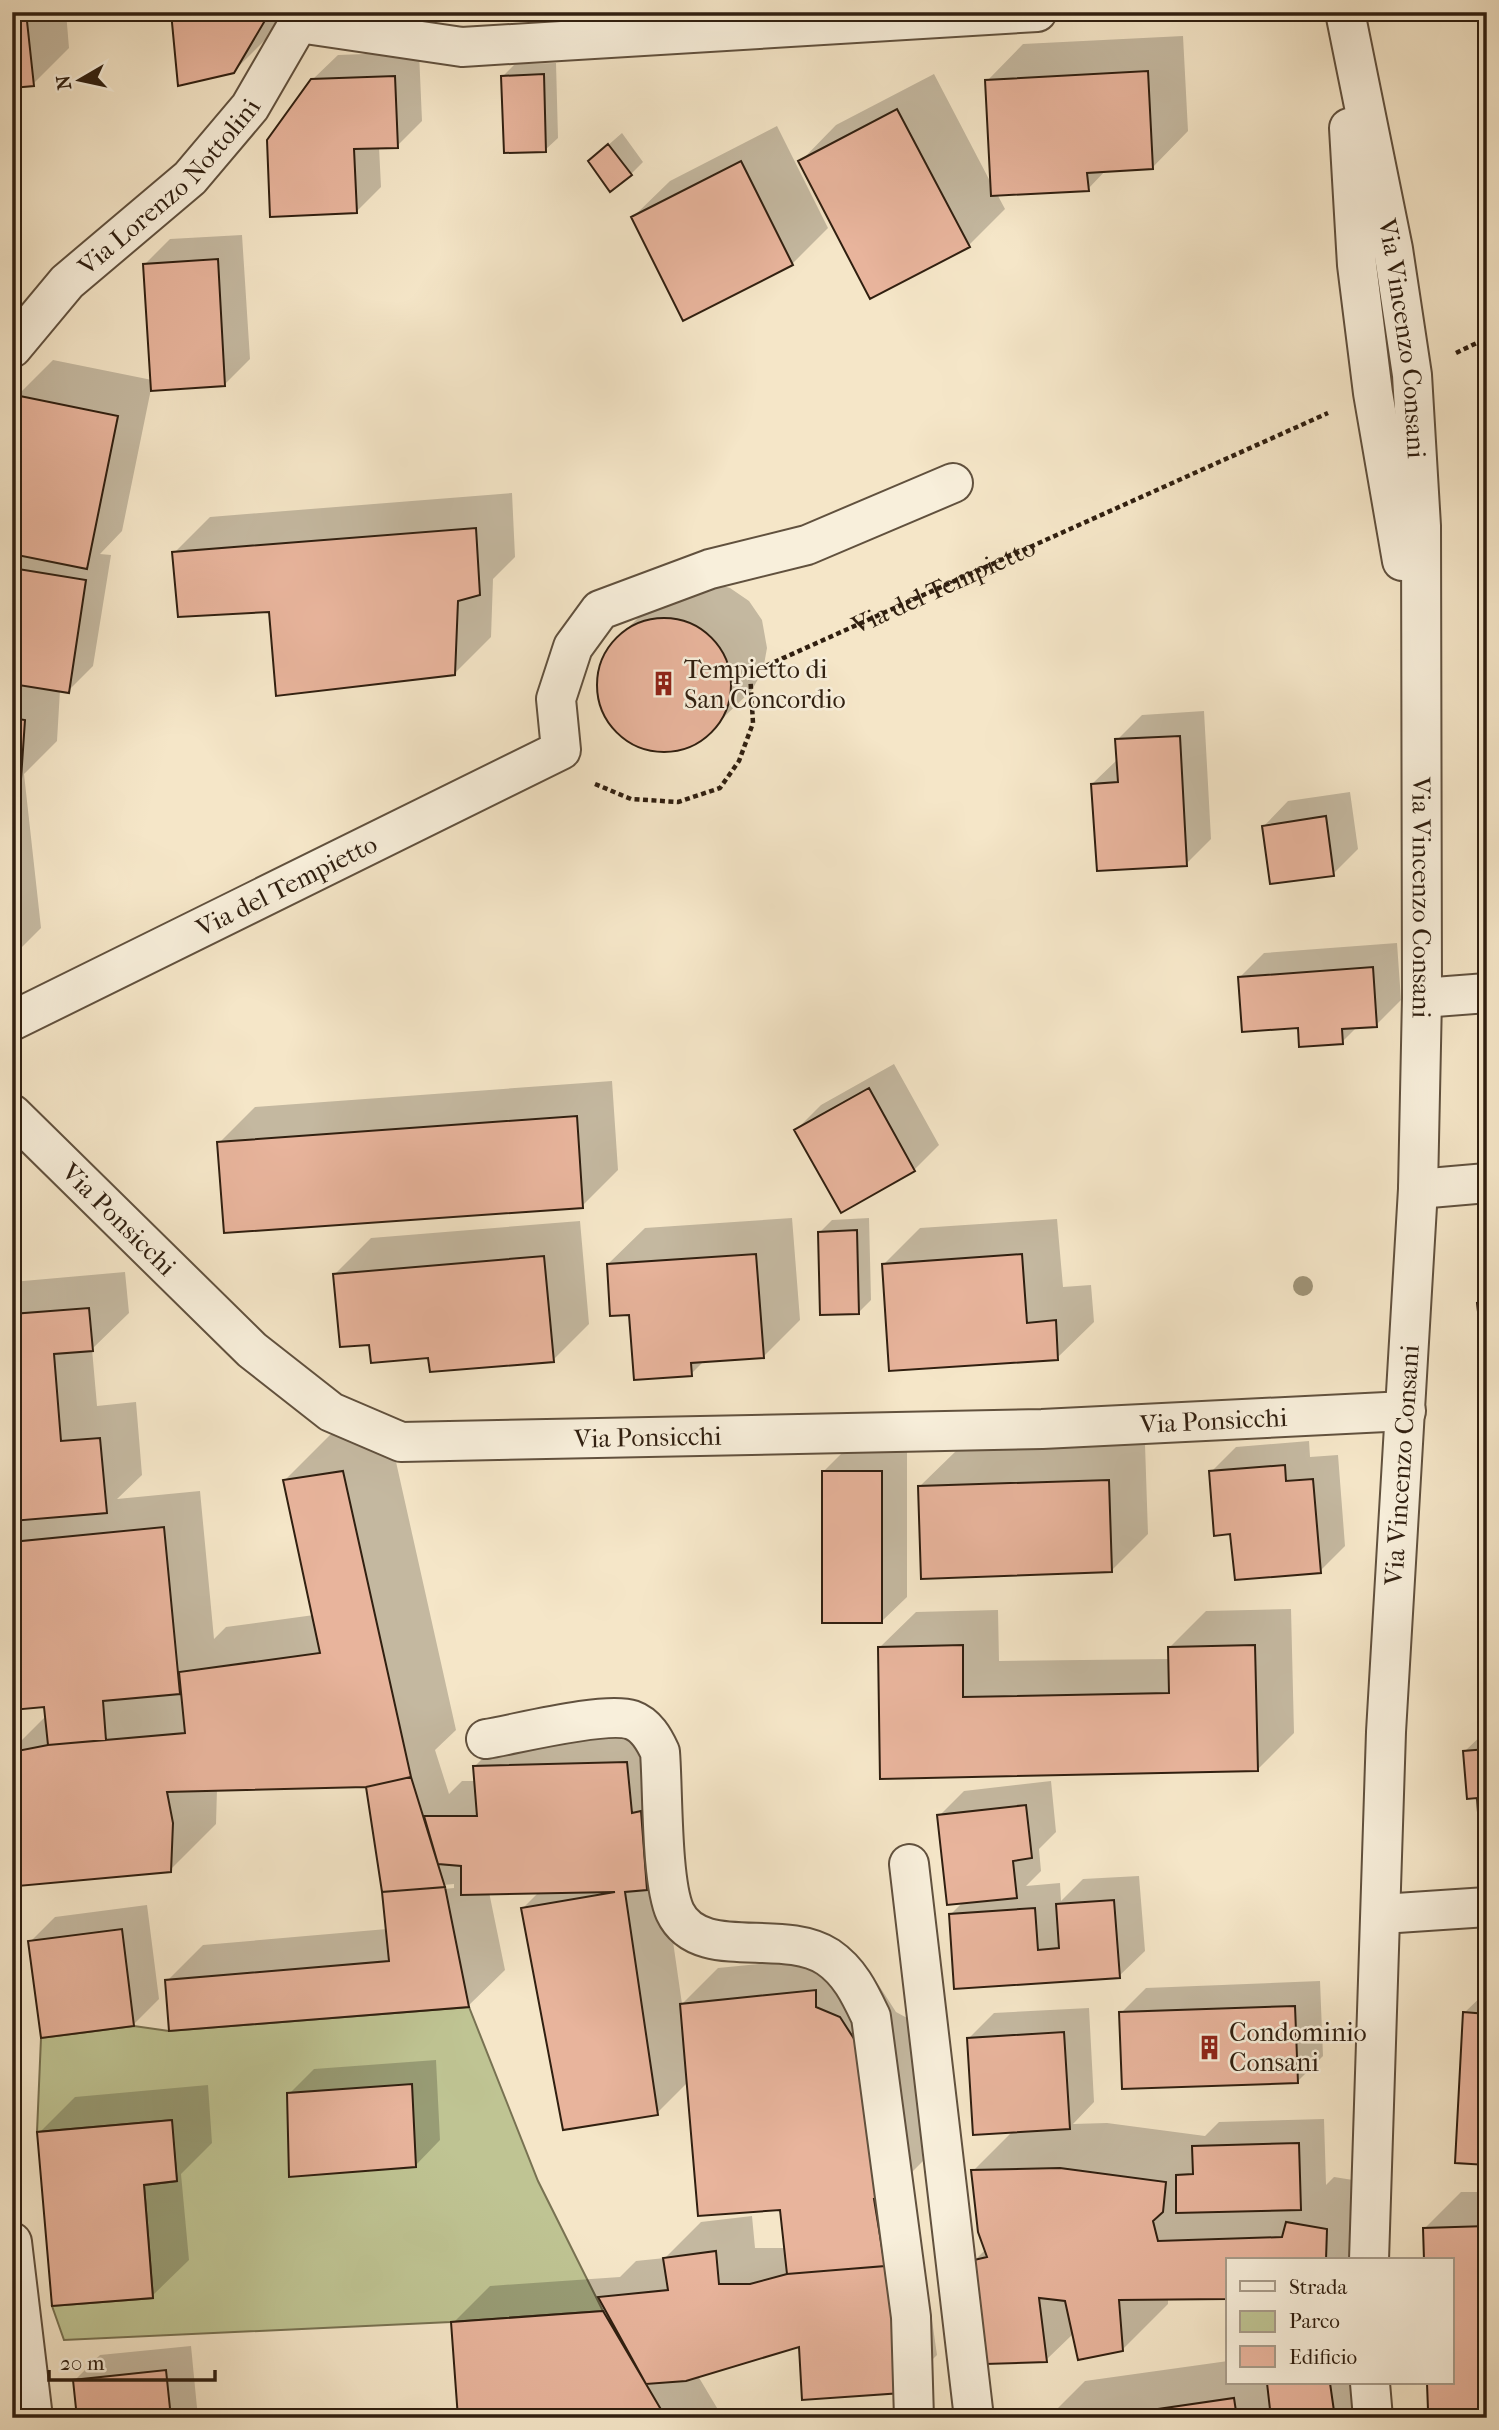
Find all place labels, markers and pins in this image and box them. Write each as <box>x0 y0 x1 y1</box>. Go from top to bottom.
place label: Tempietto di San Concordio <box>684 654 846 715</box>
building icon: Tempietto di San Concordio <box>650 670 678 698</box>
place label: Condominio Consani <box>1229 2017 1367 2078</box>
building icon: Condominio Consani <box>1195 2033 1223 2061</box>

